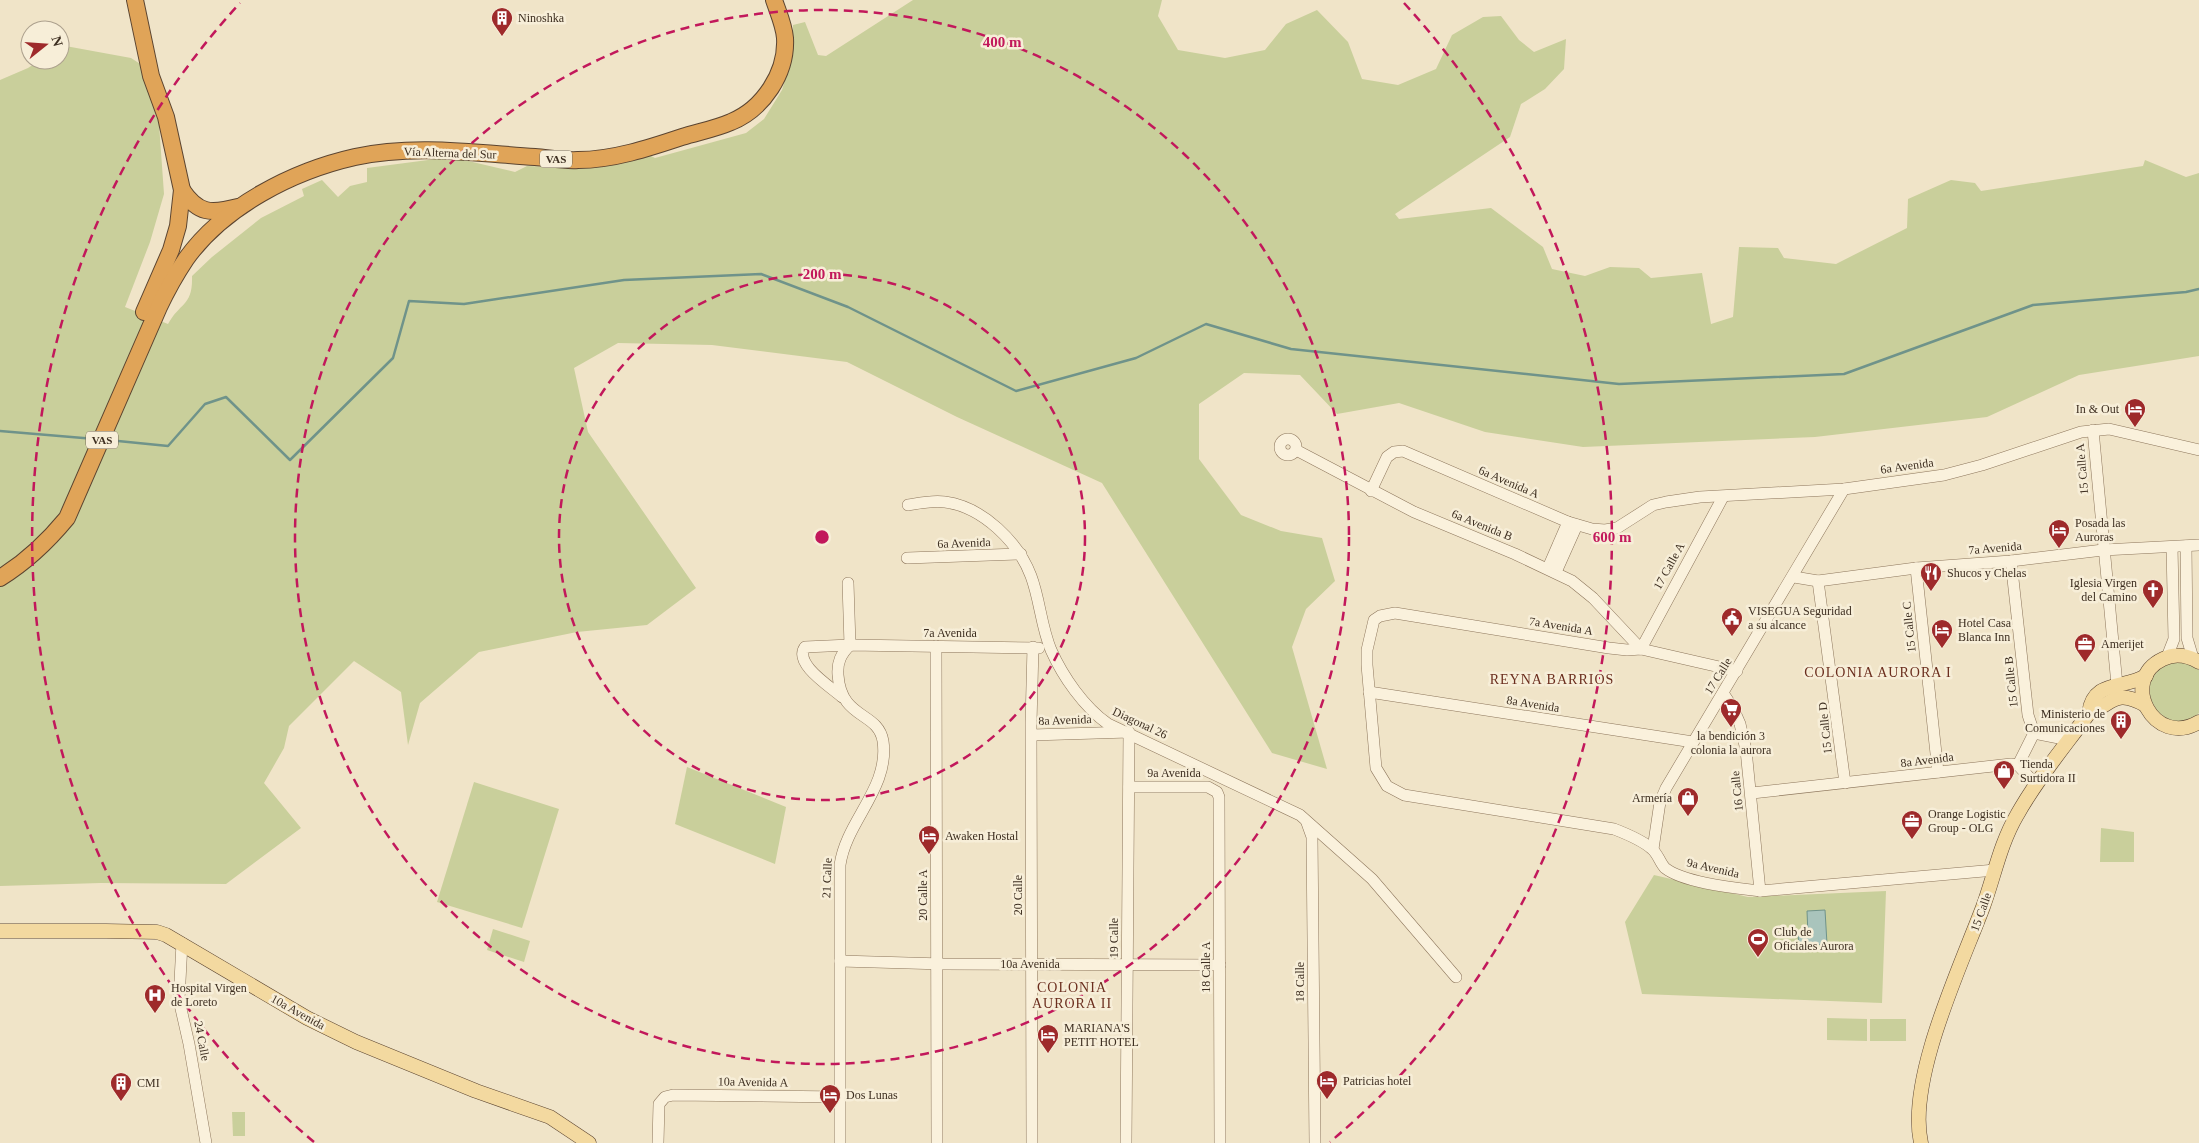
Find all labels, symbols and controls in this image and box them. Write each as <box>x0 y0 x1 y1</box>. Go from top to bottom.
building icon: Ninoshka <box>490 6 514 37</box>
place label: Ninoshka <box>518 11 565 25</box>
north arrow <box>20 20 70 70</box>
text: N <box>48 34 66 48</box>
text: 400 m <box>983 34 1022 50</box>
street label: Vía Alterna del Sur <box>403 144 497 162</box>
road number: VAS <box>540 150 572 168</box>
text: 200 m <box>803 266 842 282</box>
hotel icon: In & Out <box>2123 397 2147 428</box>
place label: In & Out <box>2076 402 2120 416</box>
road number: VAS <box>86 432 118 448</box>
street label: 15 Calle A <box>2073 442 2091 495</box>
street label: 6a Avenida <box>1880 455 1935 477</box>
street label: 6a Avenida A <box>1477 463 1542 501</box>
street label: 6a Avenida B <box>1450 506 1514 544</box>
place label: Posada las Auroras <box>2075 516 2126 544</box>
hotel icon: Posada las Auroras <box>2047 518 2071 549</box>
centre of rings <box>813 528 831 546</box>
text: 600 m <box>1593 529 1632 545</box>
street label: 6a Avenida <box>937 535 992 551</box>
street label: 7a Avenida <box>1968 539 2023 557</box>
street label: 17 Calle A <box>1650 540 1688 592</box>
restaurant icon: Shucos y Chelas <box>1919 561 1943 592</box>
place label: Shucos y Chelas <box>1947 566 2027 580</box>
place label: Iglesia Virgen del Camino <box>2070 576 2137 604</box>
church icon: Iglesia Virgen del Camino <box>2141 578 2165 609</box>
street label: 15 Calle C <box>1899 601 1919 653</box>
place label: VISEGUA Seguridad a su alcance <box>1748 604 1852 632</box>
public building icon: VISEGUA Seguridad a su alcance <box>1720 606 1744 637</box>
street label: 7a Avenida A <box>1528 614 1594 638</box>
place label: Hotel Casa Blanca Inn <box>1958 616 2012 644</box>
hotel icon: Hotel Casa Blanca Inn <box>1930 618 1954 649</box>
street label: 7a Avenida <box>923 626 977 640</box>
office icon: Amerijet <box>2073 632 2097 663</box>
place label: Amerijet <box>2101 637 2144 651</box>
street label: 17 Calle <box>1701 655 1735 697</box>
street label: 15 Calle B <box>2001 656 2021 708</box>
district label: COLONIA AURORA I <box>1804 665 1952 680</box>
district label: REYNA BARRIOS <box>1490 672 1614 687</box>
street label: 8a Avenida <box>1506 693 1561 715</box>
supermarket icon: la bendición 3 colonia la aurora <box>1719 697 1743 728</box>
street label: 15 Calle D <box>1815 701 1835 755</box>
street label: Diagonal 26 <box>1110 704 1170 742</box>
place label: Ministerio de Comunicaciones <box>2025 707 2105 735</box>
building icon: Ministerio de Comunicaciones <box>2109 709 2133 740</box>
street label: 8a Avenida <box>1038 712 1093 728</box>
place label: la bendición 3 colonia la aurora <box>1691 729 1772 757</box>
street label: 8a Avenida <box>1900 750 1955 770</box>
place label: Tienda Surtidora II <box>2020 757 2076 785</box>
shop icon: Tienda Surtidora II <box>1992 759 2016 790</box>
street label: 9a Avenida <box>1147 766 1201 780</box>
street label: 16 Calle <box>1728 770 1746 812</box>
shop icon: Armería <box>1676 786 1700 817</box>
place label: Armería <box>1632 791 1673 805</box>
place label: Orange Logistic Group - OLG <box>1928 807 2006 835</box>
office icon: Orange Logistic Group - OLG <box>1900 809 1924 840</box>
hotel icon: Awaken Hostal <box>917 824 941 855</box>
place label: Awaken Hostal <box>945 829 1019 843</box>
street label: 9a Avenida <box>1685 855 1741 881</box>
street label: 21 Calle <box>819 858 835 898</box>
street label: 20 Calle A <box>916 869 930 921</box>
street label: 20 Calle <box>1011 875 1025 915</box>
street label: 15 Calle <box>1968 891 1994 933</box>
street label: 19 Calle <box>1107 918 1121 958</box>
place label: Club de Oficiales Aurora <box>1774 925 1854 953</box>
sports icon: Club de Oficiales Aurora <box>1746 927 1770 958</box>
street label: 18 Calle A <box>1199 941 1213 993</box>
street label: 10a Avenida <box>1000 957 1060 971</box>
street label: 18 Calle <box>1293 962 1307 1002</box>
district label: COLONIA AURORA II <box>1032 980 1112 1011</box>
place label: Hospital Virgen de Loreto <box>171 981 247 1009</box>
hospital icon: Hospital Virgen de Loreto <box>143 983 167 1014</box>
street label: 10a Avenida <box>269 991 328 1033</box>
street label: 24 Calle <box>191 1020 213 1062</box>
place label: MARIANA'S PETIT HOTEL <box>1064 1021 1139 1049</box>
hotel icon: MARIANA'S PETIT HOTEL <box>1036 1023 1060 1054</box>
hotel icon: Patricias hotel <box>1315 1069 1339 1100</box>
building icon: CMI <box>109 1071 133 1102</box>
street label: 10a Avenida A <box>718 1074 789 1090</box>
place label: Patricias hotel <box>1343 1074 1412 1088</box>
place label: CMI <box>137 1076 160 1090</box>
hotel icon: Dos Lunas <box>818 1083 842 1114</box>
place label: Dos Lunas <box>846 1088 898 1102</box>

